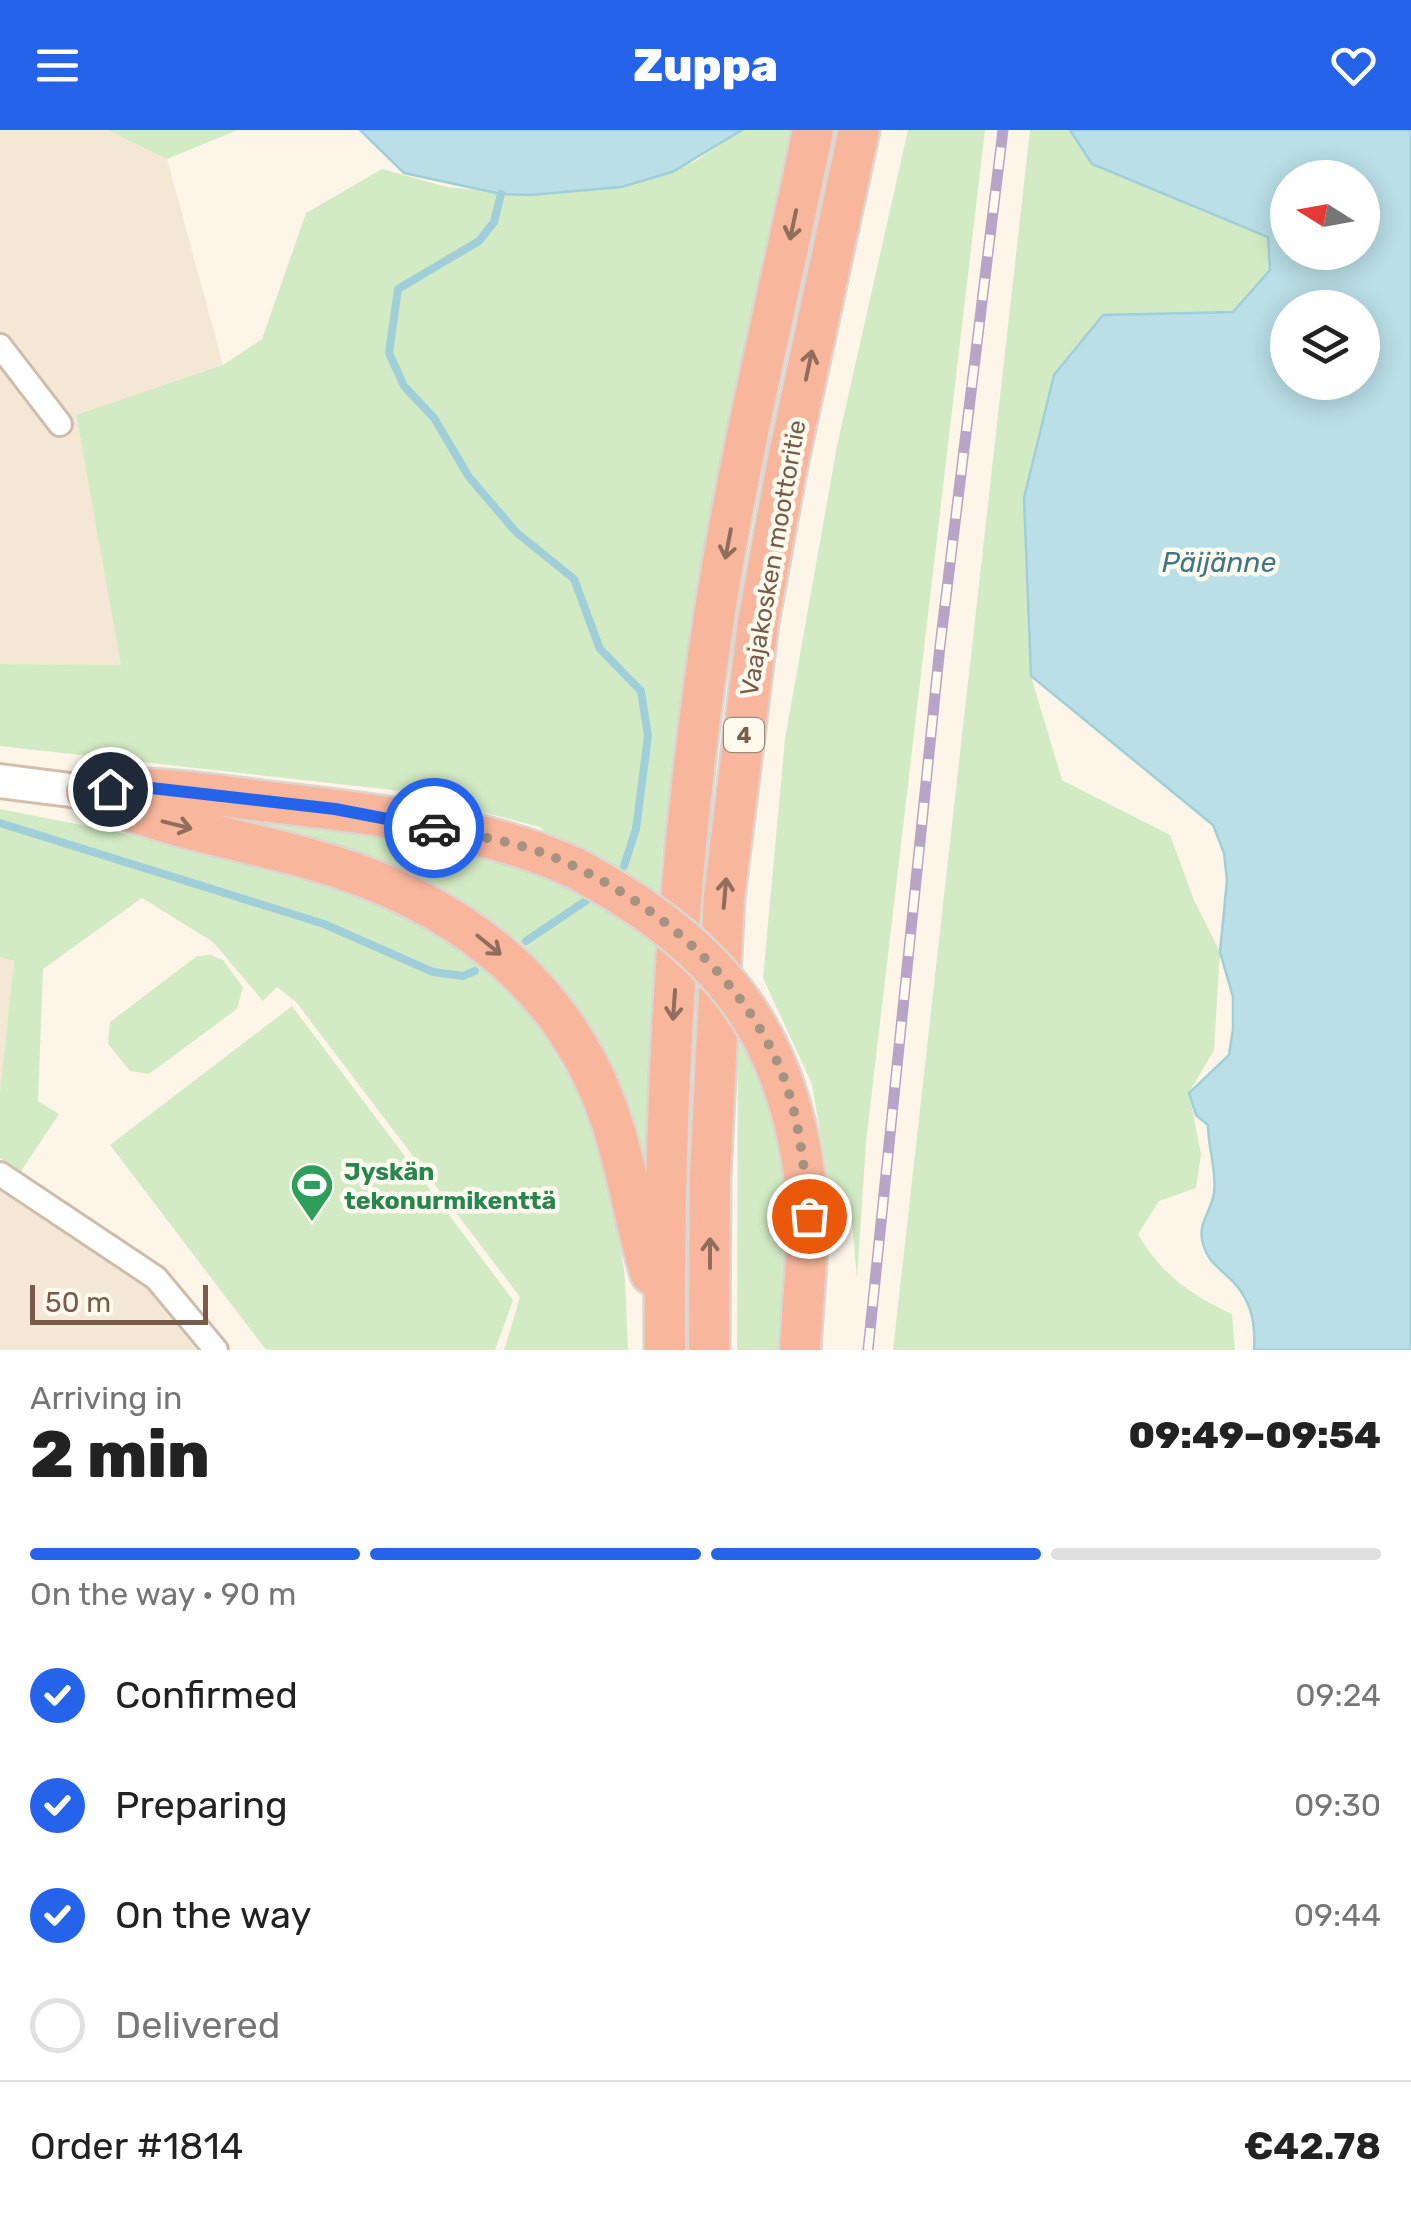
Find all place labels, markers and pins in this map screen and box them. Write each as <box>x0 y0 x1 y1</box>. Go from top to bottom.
pin <box>68 747 153 832</box>
place label: Jyskän tekonurmikenttä <box>344 1157 556 1215</box>
sports icon: Jyskän tekonurmikenttä <box>289 1162 335 1223</box>
pin <box>767 1174 852 1259</box>

